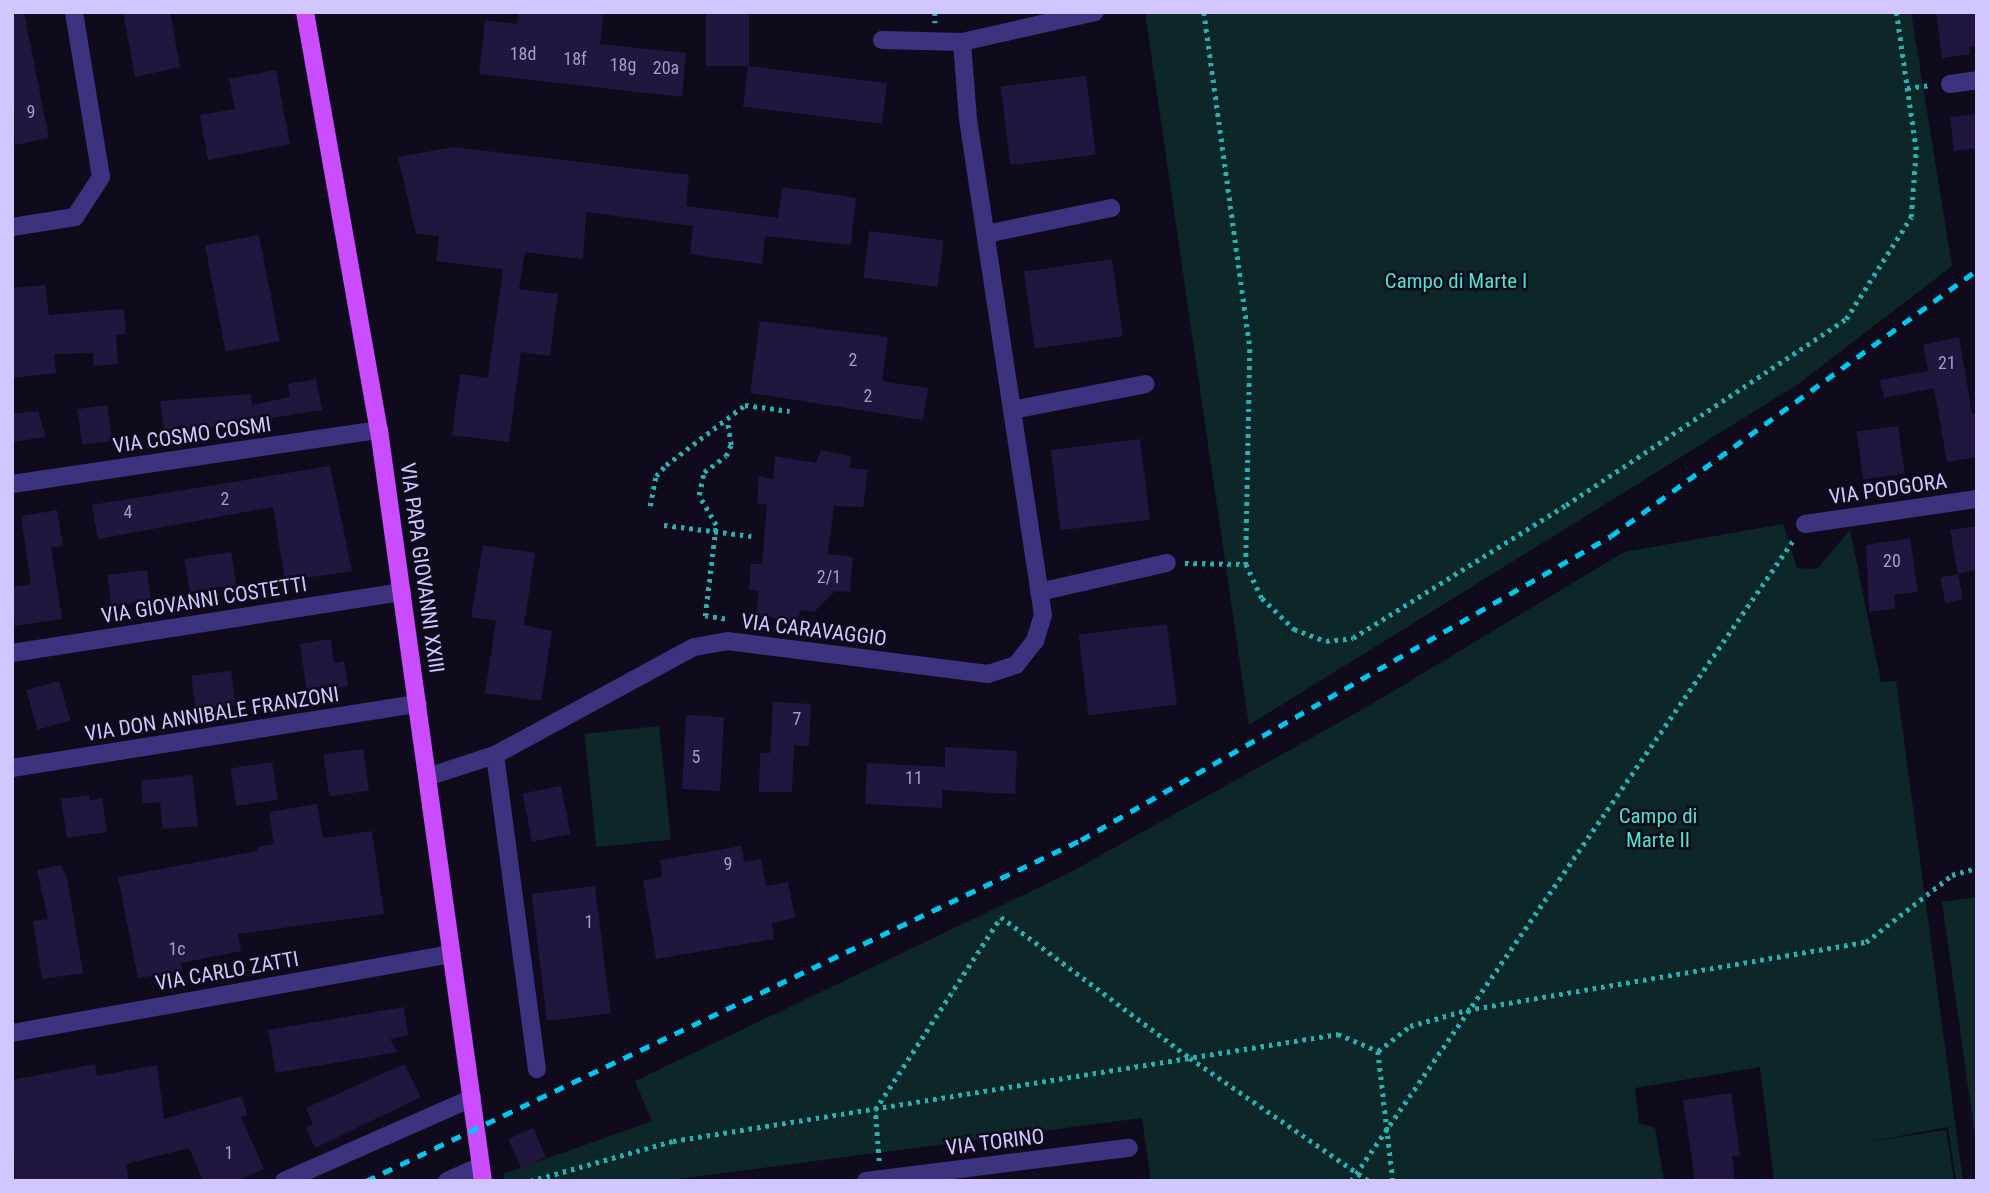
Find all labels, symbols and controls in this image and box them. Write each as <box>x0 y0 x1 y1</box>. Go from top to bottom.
house number: 18d <box>510 43 536 65</box>
house number: 18f <box>563 48 587 70</box>
house number: 18g <box>610 54 636 76</box>
house number: 20a <box>653 57 679 79</box>
house number: 9 <box>27 101 35 123</box>
park label: Campo di Marte I <box>1385 268 1527 294</box>
house number: 2 <box>849 349 857 371</box>
house number: 21 <box>1938 352 1956 374</box>
house number: 2 <box>864 385 872 407</box>
street label: VIA COSMO COSMI <box>111 411 273 459</box>
street label: VIA PAPA GIOVANNI XXIII <box>395 461 449 675</box>
street label: VIA PODGORA <box>1827 468 1949 510</box>
house number: 2 <box>221 488 229 510</box>
house number: 4 <box>124 501 132 523</box>
house number: 20 <box>1883 550 1901 572</box>
house number: 2/1 <box>817 566 841 588</box>
street label: VIA GIOVANNI COSTETTI <box>99 571 309 629</box>
street label: VIA CARAVAGGIO <box>740 609 888 651</box>
street label: VIA DON ANNIBALE FRANZONI <box>83 681 341 747</box>
house number: 7 <box>793 708 801 730</box>
house number: 5 <box>692 746 700 768</box>
house number: 11 <box>905 767 923 789</box>
park label: Campo di Marte II <box>1619 803 1697 853</box>
house number: 9 <box>724 853 732 875</box>
house number: 1 <box>585 911 593 933</box>
house number: 1c <box>168 938 186 960</box>
street label: VIA CARLO ZATTI <box>153 946 301 996</box>
street label: VIA TORINO <box>944 1123 1046 1161</box>
house number: 1 <box>225 1142 233 1164</box>

